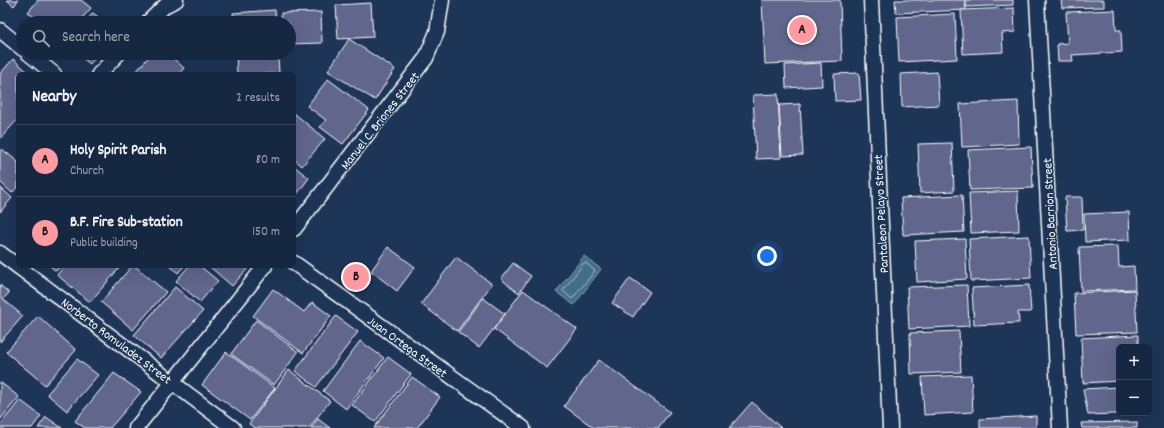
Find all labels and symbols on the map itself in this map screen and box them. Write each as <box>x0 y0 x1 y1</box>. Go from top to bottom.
pin: A <box>789 15 815 45</box>
street label: Manuel C. Briones Street <box>337 68 425 175</box>
street label: Pantaleon Pelayo Street <box>870 154 895 274</box>
street label: Antonio Barrion Street <box>1039 158 1064 270</box>
your location <box>757 246 777 266</box>
pin: B <box>343 262 369 292</box>
street label: Norberto Romuladez Street <box>56 294 175 390</box>
street label: Juan Ortega Street <box>363 313 451 384</box>

